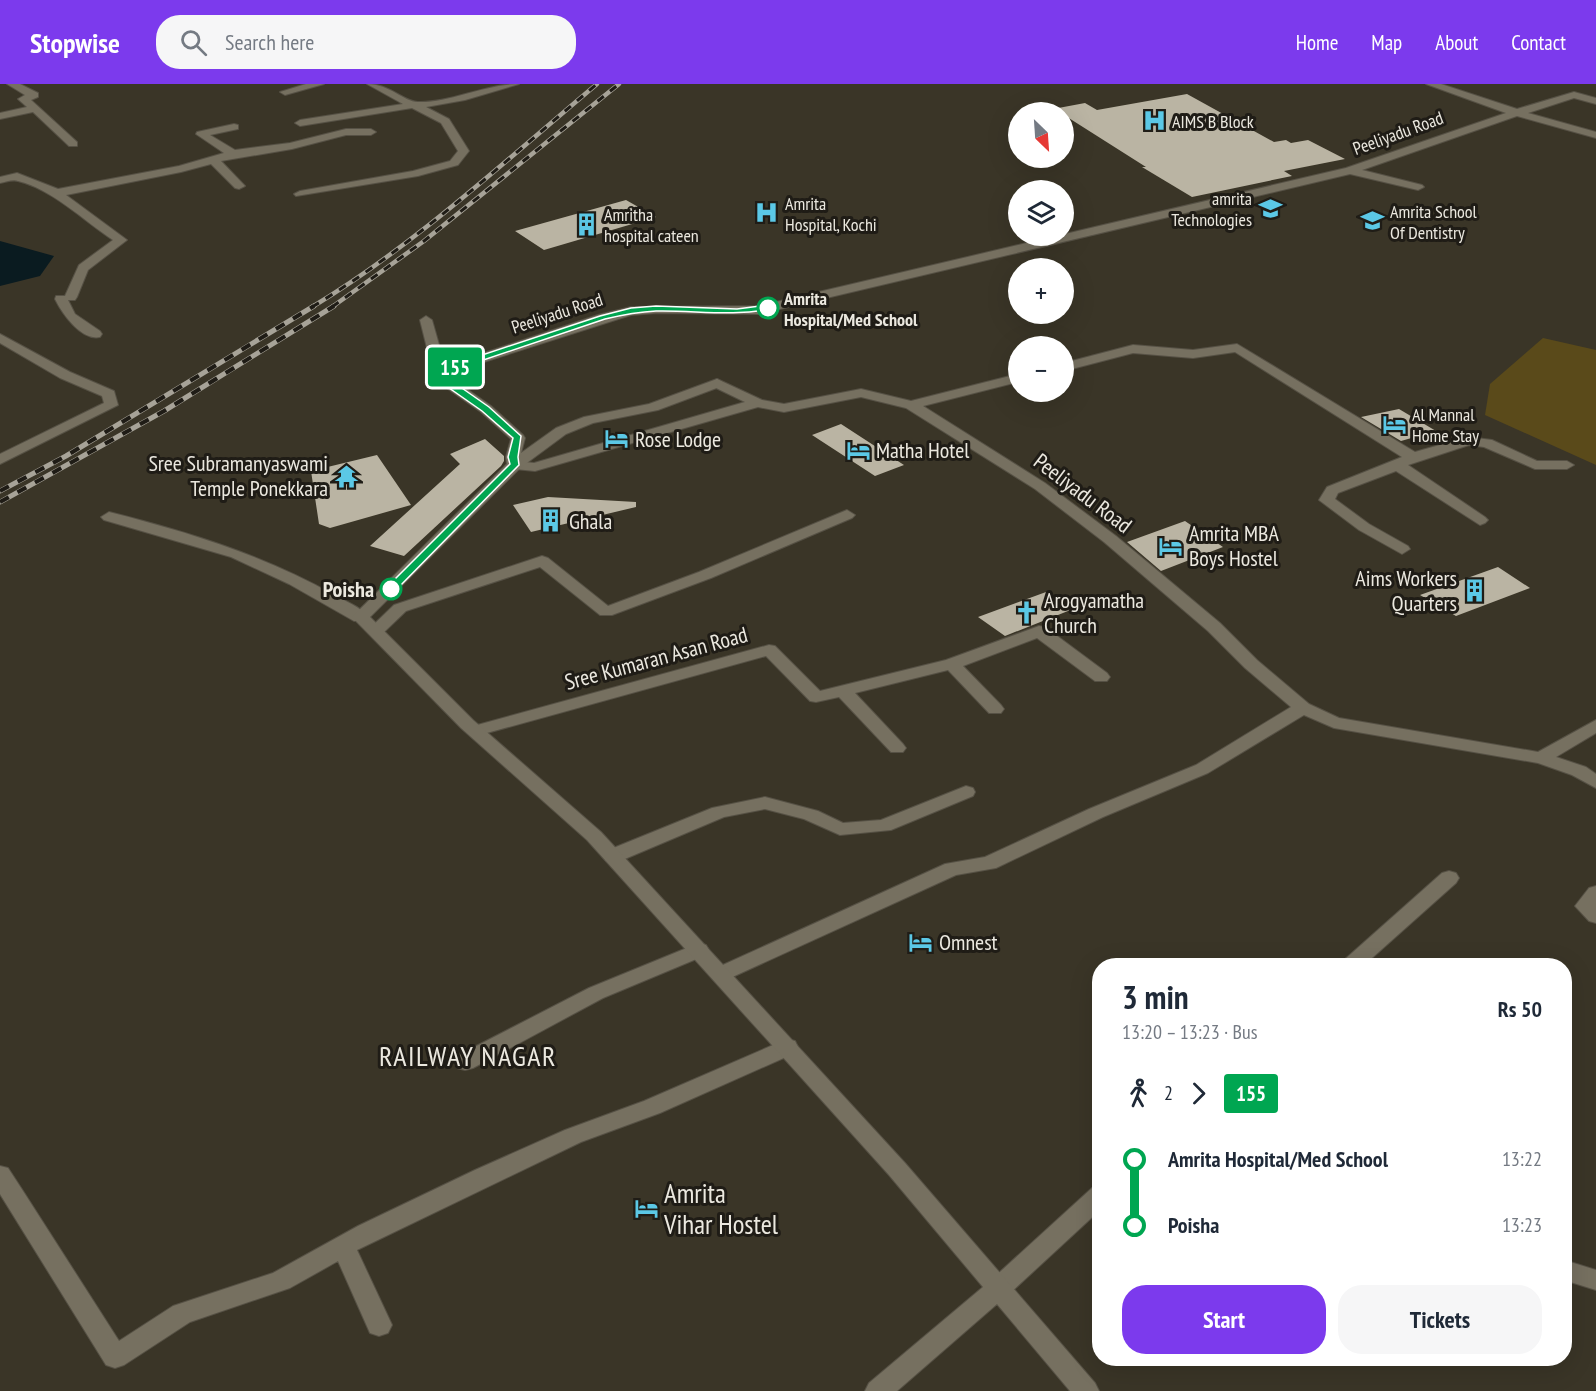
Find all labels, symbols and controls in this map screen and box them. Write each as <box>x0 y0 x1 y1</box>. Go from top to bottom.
search box <box>156 15 576 69</box>
text: Stopwise <box>30 24 120 61</box>
icon: search <box>177 26 210 59</box>
text: Search here <box>225 28 314 56</box>
text: Home <box>1296 29 1338 56</box>
text: Map <box>1371 29 1402 56</box>
text: About <box>1435 29 1478 56</box>
text: Contact <box>1511 29 1566 56</box>
north arrow <box>1008 102 1074 168</box>
map controls <box>1008 102 1074 402</box>
street label: Peeliyadu Road <box>1350 106 1446 160</box>
hospital icon: AIMS B Block <box>1141 108 1167 134</box>
place label: AIMS B Block <box>1172 110 1254 133</box>
button: layers <box>1008 180 1074 246</box>
place label: amrita Technologies <box>1171 187 1252 231</box>
place label: Amrita Hospital, Kochi <box>785 192 877 236</box>
school or university icon: amrita Technologies <box>1257 195 1283 221</box>
hospital icon: Amrita Hospital, Kochi <box>754 200 780 226</box>
place label: Amrita School Of Dentistry <box>1390 200 1478 244</box>
place label: Amritha hospital cateen <box>604 203 699 247</box>
school or university icon: Amrita School Of Dentistry <box>1359 208 1385 234</box>
building icon: Amritha hospital cateen <box>573 211 599 237</box>
button: + <box>1008 258 1074 324</box>
street label: Peeliyadu Road <box>508 287 606 339</box>
place label: Amrita Hospital/Med School <box>783 287 918 331</box>
marker: Amrita Hospital/Med School <box>757 297 779 319</box>
button: − <box>1008 336 1074 402</box>
line badge: 155 <box>420 348 490 386</box>
text: 155 <box>440 354 470 381</box>
place label: Al Mannal Home Stay <box>1412 403 1479 447</box>
hotel icon: Al Mannal Home Stay <box>1381 411 1407 437</box>
place label: Rose Lodge <box>635 425 721 453</box>
hotel icon: Rose Lodge <box>604 426 630 452</box>
place label: Matha Hotel <box>876 436 970 464</box>
hotel icon: Matha Hotel <box>845 437 871 463</box>
street label: Peeliyadu Road <box>1028 447 1138 539</box>
place label: Sree Subramanyaswami Temple Ponekkara <box>148 449 328 502</box>
temple icon: Sree Subramanyaswami Temple Ponekkara <box>333 463 359 489</box>
place label: Ghala <box>569 507 612 535</box>
building icon: Ghala <box>538 508 564 534</box>
place label: Amrita MBA Boys Hostel <box>1189 519 1279 572</box>
hotel icon: Amrita MBA Boys Hostel <box>1158 533 1184 559</box>
place label: Aims Workers Quarters <box>1355 564 1457 617</box>
place label: Poisha <box>323 575 374 603</box>
marker: Poisha <box>380 578 402 600</box>
building icon: Aims Workers Quarters <box>1462 578 1488 604</box>
place label: Arogyamatha Church <box>1044 586 1144 639</box>
church icon: Arogyamatha Church <box>1013 600 1039 626</box>
street label: Sree Kumaran Asan Road <box>561 620 751 696</box>
place label: Omnest <box>939 928 998 956</box>
hotel icon: Omnest <box>908 929 934 955</box>
text: 3 min <box>1122 975 1189 1018</box>
text: Rs 50 <box>1498 995 1542 1023</box>
text: 13:20 – 13:23 · Bus <box>1122 1019 1257 1045</box>
district label: RAILWAY NAGAR <box>379 1037 557 1074</box>
icon: walk <box>1122 1077 1155 1110</box>
icon: forward <box>1182 1077 1215 1110</box>
text: 2 <box>1164 1080 1173 1106</box>
text: 155 <box>1236 1080 1266 1107</box>
text: Amrita Hospital/Med School <box>1168 1145 1388 1173</box>
text: 13:22 <box>1502 1146 1542 1172</box>
place label: Amrita Vihar Hostel <box>663 1176 779 1241</box>
hotel icon: Amrita Vihar Hostel <box>633 1196 659 1222</box>
text: Poisha <box>1168 1211 1219 1239</box>
text: 13:23 <box>1502 1212 1542 1238</box>
button: Start <box>1122 1285 1326 1354</box>
button: Tickets <box>1338 1285 1542 1354</box>

